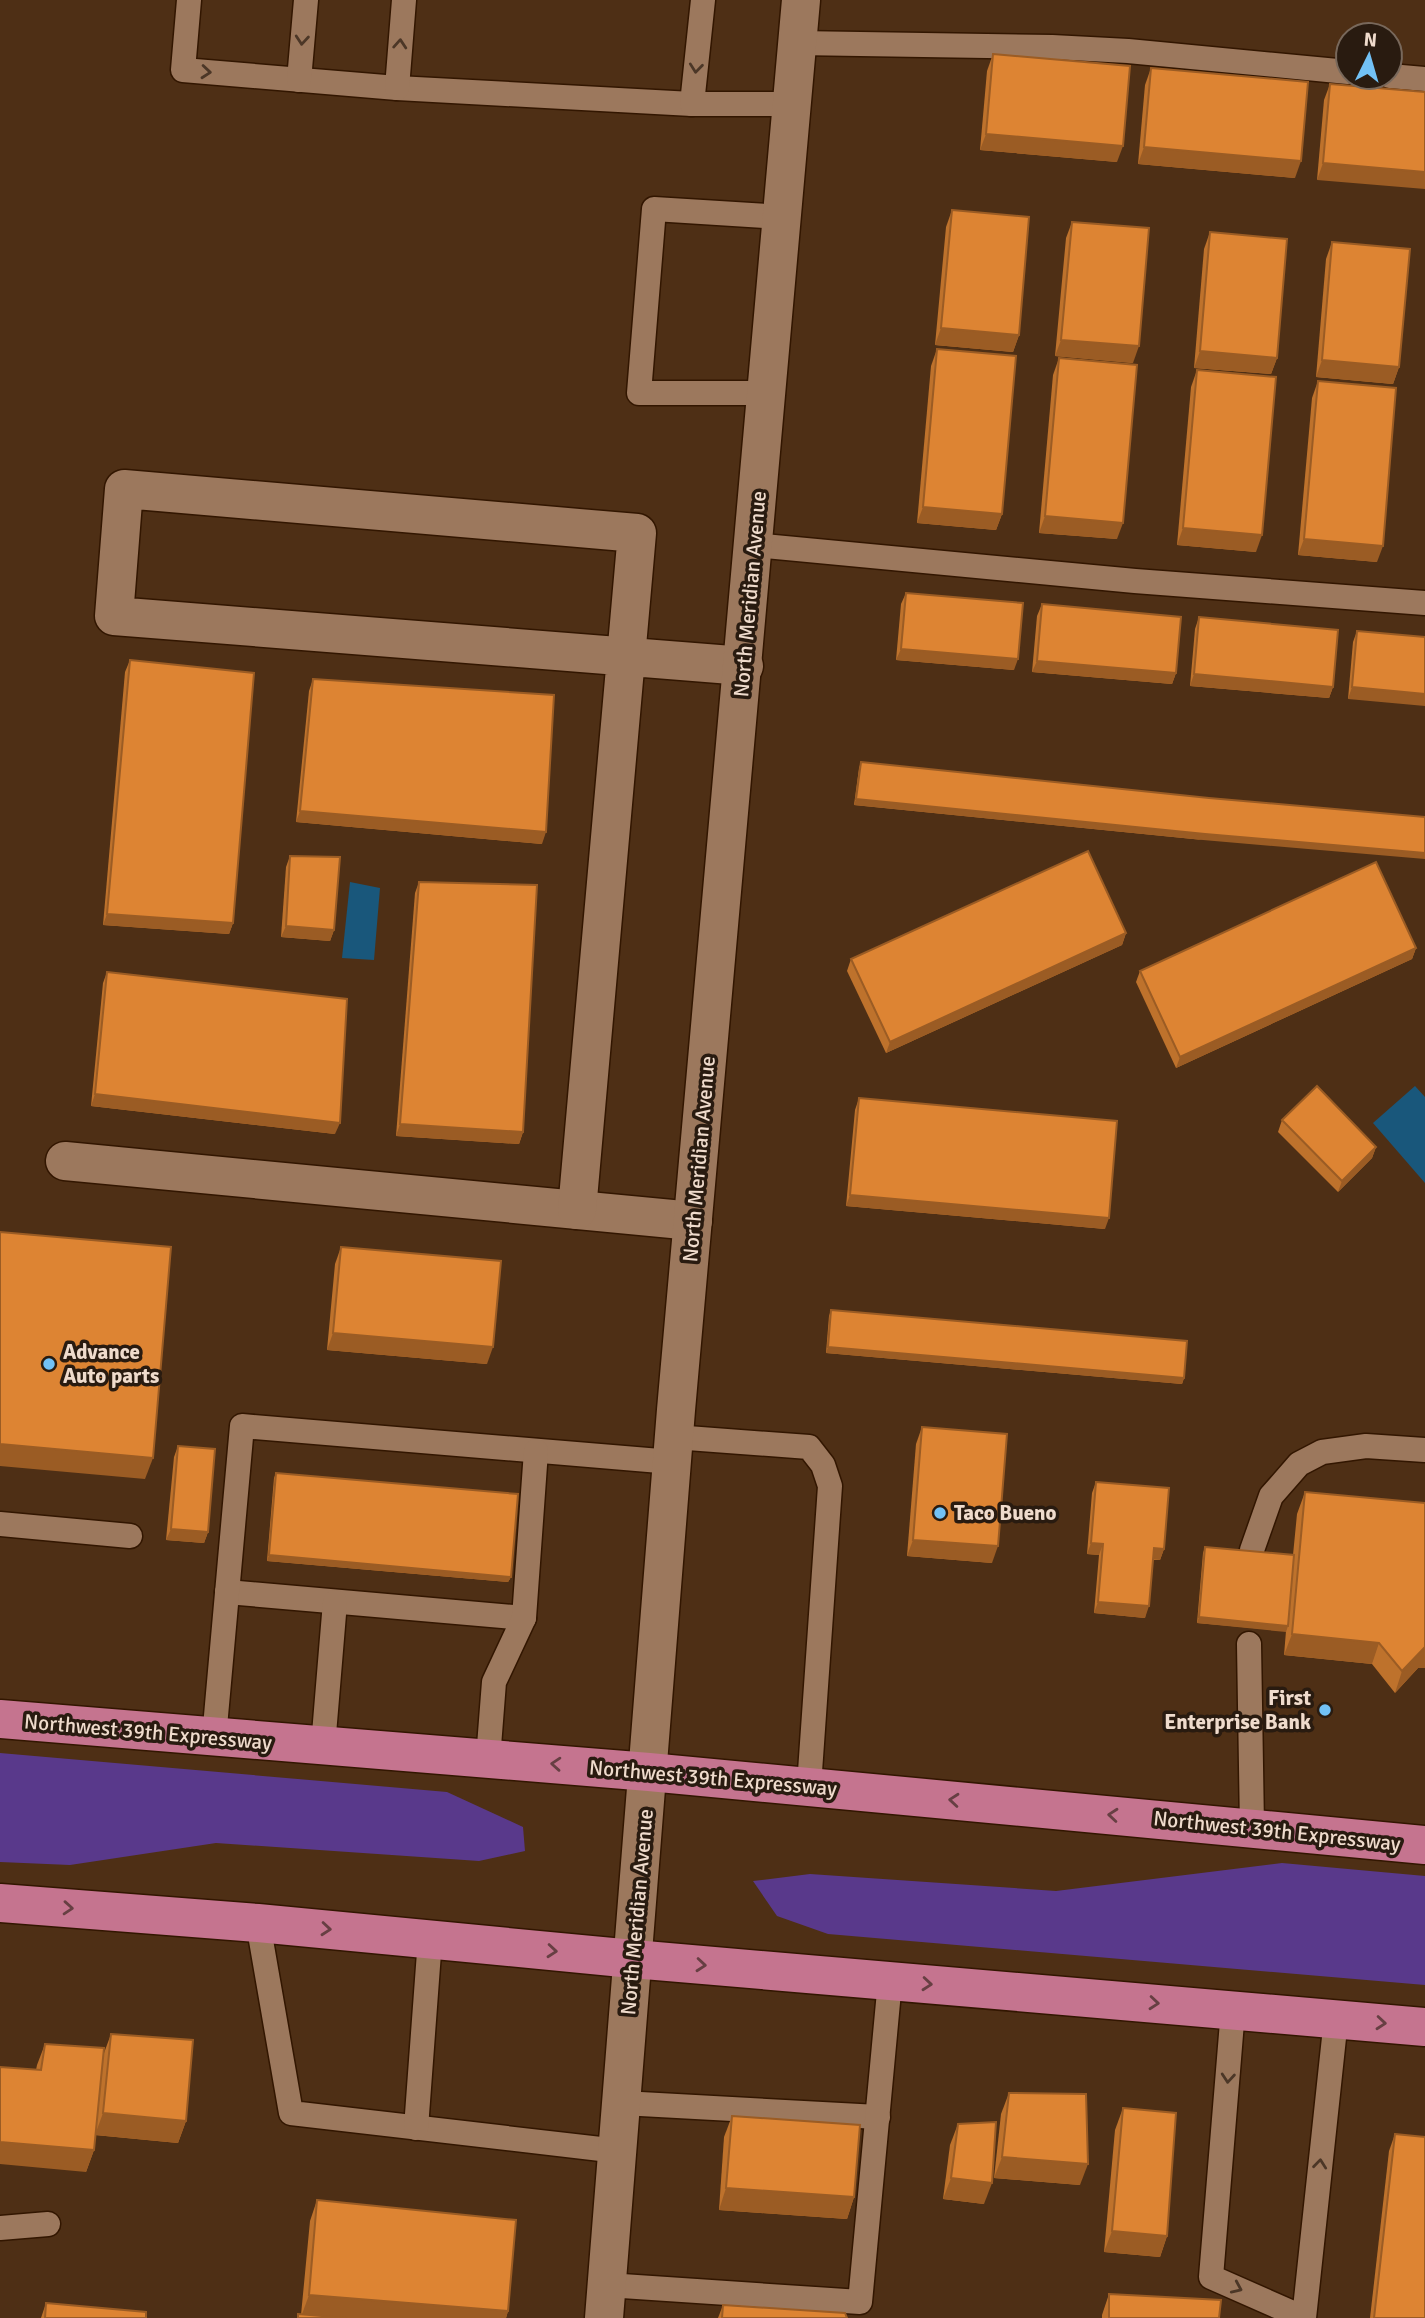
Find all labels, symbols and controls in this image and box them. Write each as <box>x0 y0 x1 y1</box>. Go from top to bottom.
north arrow <box>1334 21 1404 91</box>
text: N <box>1363 28 1378 53</box>
one-way arrow <box>295 35 310 46</box>
one-way arrow <box>392 38 407 49</box>
one-way arrow <box>688 62 703 74</box>
one-way arrow <box>200 64 211 79</box>
street label: North Meridian Avenue <box>728 490 772 698</box>
street label: North Meridian Avenue <box>677 1055 721 1263</box>
place label: Advance Auto parts <box>63 1339 159 1389</box>
marker: Advance Auto parts <box>41 1356 57 1372</box>
place label: Taco Bueno <box>954 1500 1057 1526</box>
marker: Taco Bueno <box>932 1505 948 1521</box>
place label: First Enterprise Bank <box>1164 1685 1311 1735</box>
marker: First Enterprise Bank <box>1317 1702 1333 1718</box>
street label: Northwest 39th Expressway <box>23 1708 273 1756</box>
street label: Northwest 39th Expressway <box>588 1754 838 1802</box>
one-way arrow <box>550 1757 561 1772</box>
one-way arrow <box>948 1793 959 1808</box>
street label: Northwest 39th Expressway <box>1152 1805 1402 1857</box>
street label: North Meridian Avenue <box>615 1808 659 2016</box>
one-way arrow <box>1107 1808 1118 1823</box>
one-way arrow <box>63 1900 74 1915</box>
one-way arrow <box>321 1921 332 1936</box>
one-way arrow <box>547 1943 558 1958</box>
one-way arrow <box>696 1957 707 1972</box>
one-way arrow <box>922 1976 933 1991</box>
one-way arrow <box>1149 1995 1160 2010</box>
one-way arrow <box>1376 2015 1387 2030</box>
one-way arrow <box>1221 2073 1236 2084</box>
one-way arrow <box>1312 2159 1327 2170</box>
one-way arrow <box>1230 2280 1242 2294</box>

